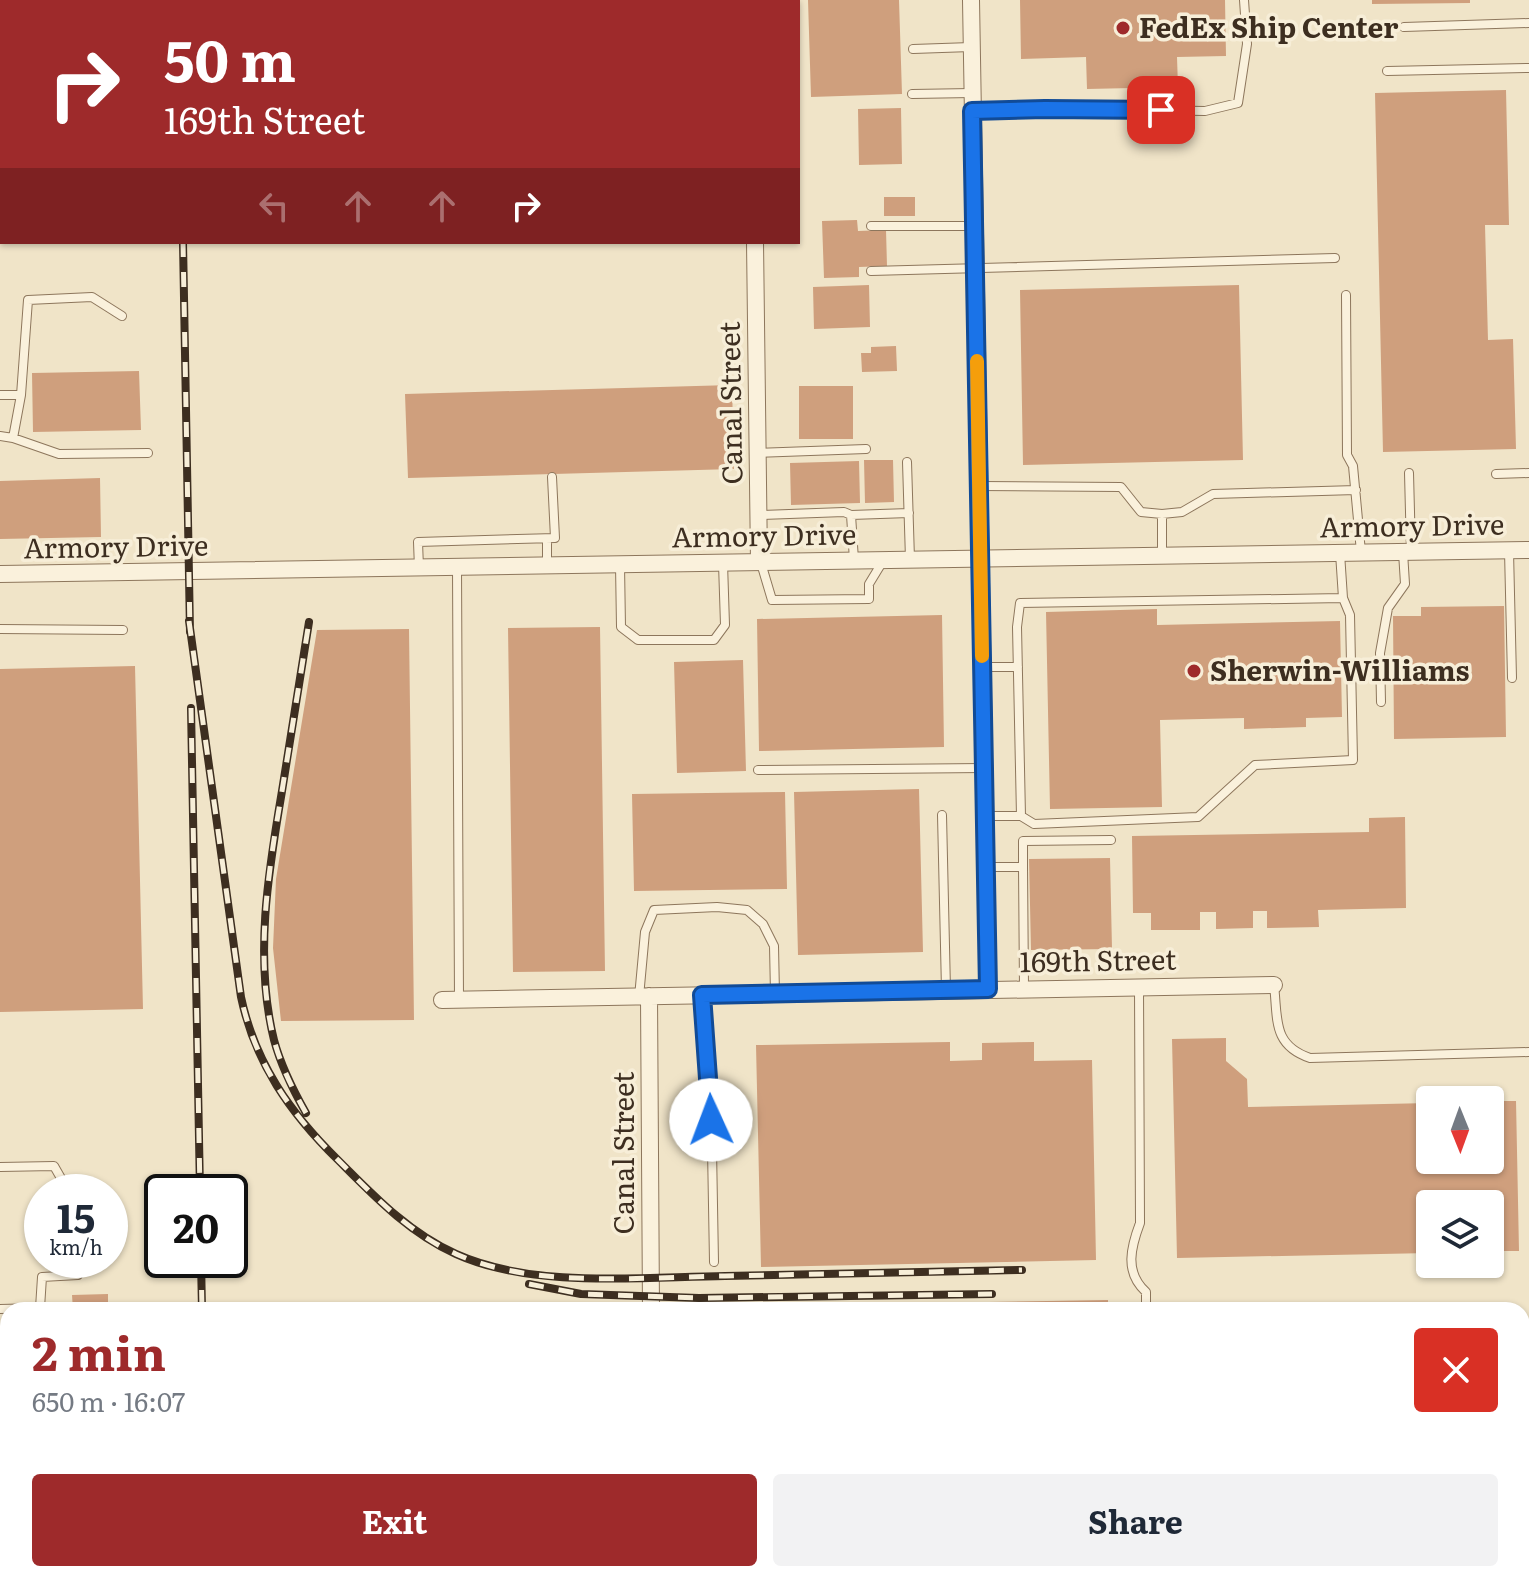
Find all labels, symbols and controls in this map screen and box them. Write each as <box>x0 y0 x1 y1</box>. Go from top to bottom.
place label: FedEx Ship Center <box>1139 5 1398 47</box>
text: 50 m <box>164 16 296 99</box>
marker: FedEx Ship Center <box>1114 19 1132 37</box>
icon: right <box>32 32 136 136</box>
pin <box>1127 76 1195 144</box>
icon: arrive <box>1139 88 1183 132</box>
text: 169th Street <box>164 92 365 145</box>
icon: left <box>252 184 296 228</box>
icon: ahead <box>336 184 380 228</box>
icon: ahead <box>420 184 464 228</box>
icon: right <box>504 184 548 228</box>
street label: Canal Street <box>707 321 751 485</box>
street label: Armory Drive <box>1319 501 1505 547</box>
street label: Armory Drive <box>671 511 857 557</box>
street label: Armory Drive <box>23 522 209 568</box>
place label: Sherwin-Williams <box>1210 648 1470 690</box>
marker: Sherwin-Williams <box>1185 662 1203 680</box>
street label: 169th Street <box>1019 937 1177 981</box>
street label: Canal Street <box>601 1071 643 1234</box>
position arrow <box>669 1078 753 1162</box>
north arrow <box>1416 1086 1504 1174</box>
map controls <box>1416 1086 1504 1278</box>
speed limit sign: 20 <box>144 1174 248 1278</box>
text: 15 <box>57 1186 95 1245</box>
button: layers <box>1416 1190 1504 1278</box>
text: km/h <box>49 1231 103 1261</box>
text: 2 min <box>32 1315 166 1386</box>
button: close <box>1414 1328 1498 1412</box>
text: 650 m · 16:07 <box>32 1381 185 1420</box>
button: Exit <box>32 1474 757 1566</box>
button: Share <box>773 1474 1498 1566</box>

